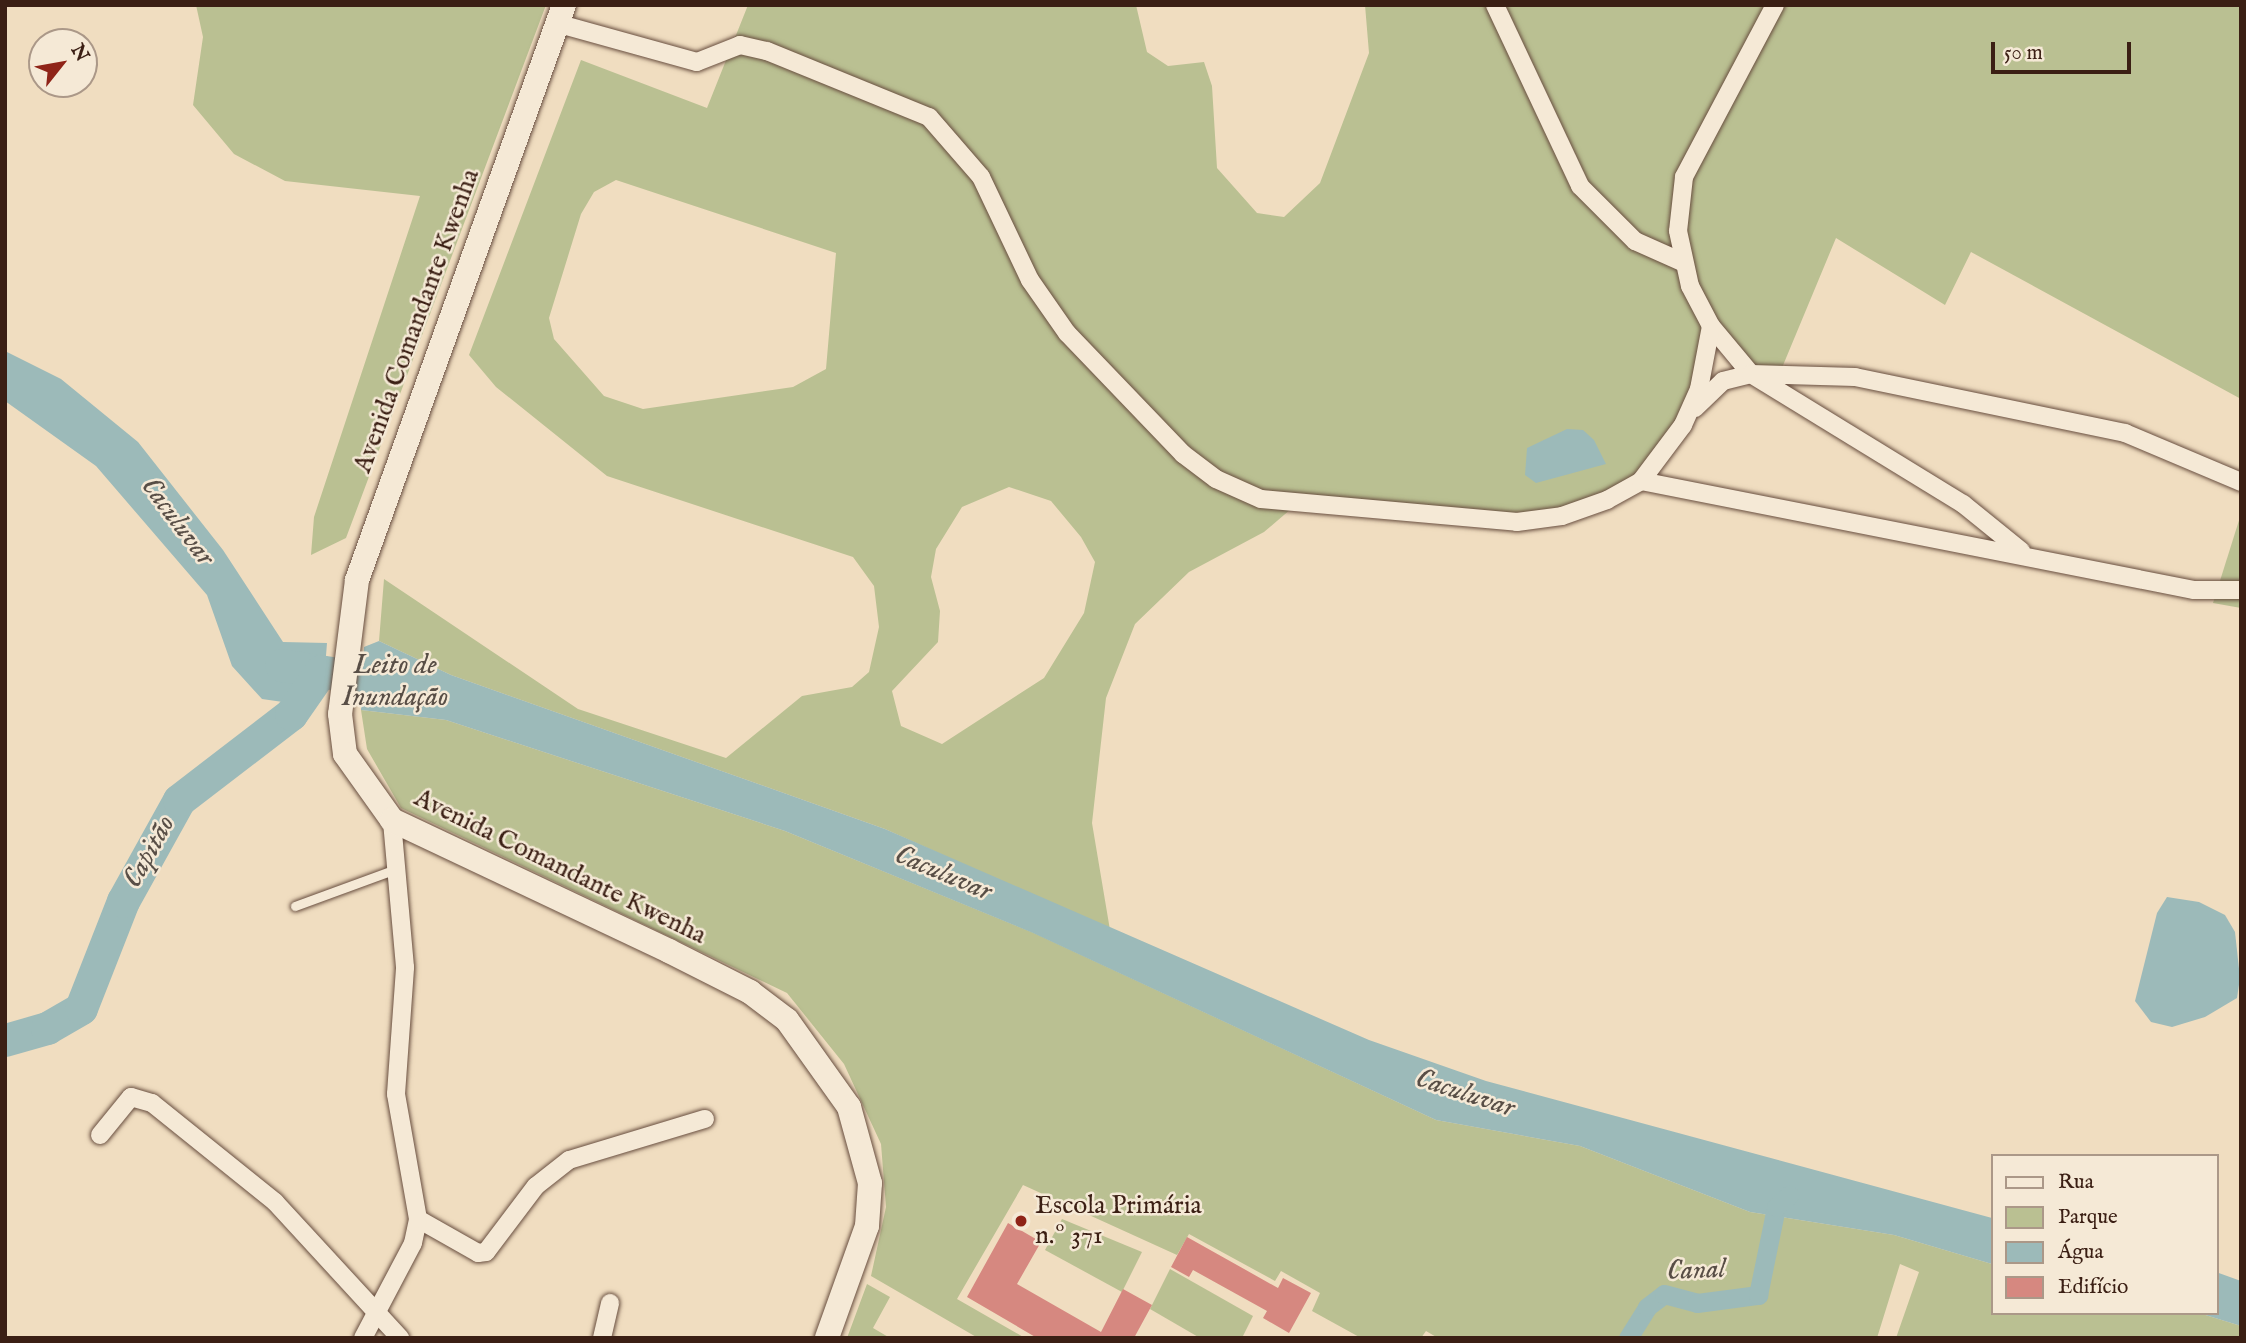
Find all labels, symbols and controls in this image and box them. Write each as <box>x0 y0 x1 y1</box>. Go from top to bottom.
north arrow <box>28 28 98 98</box>
scale bar <box>1994 28 2134 72</box>
text: N <box>65 40 94 66</box>
text: 50 m <box>2004 40 2043 67</box>
street label: Avenida Comandante Kwenha <box>347 165 487 477</box>
water label: Caculuvar <box>133 471 221 573</box>
water label: Leito de Inundação <box>342 649 448 715</box>
street label: Avenida Comandante Kwenha <box>409 783 711 951</box>
water label: Capitão <box>117 810 183 894</box>
water label: Caculuvar <box>889 839 997 909</box>
water label: Caculuvar <box>1411 1062 1519 1126</box>
legend <box>1990 1154 2218 1315</box>
text: Rua <box>2058 1169 2094 1196</box>
place label: Escola Primária n.º 371 <box>1035 1190 1202 1252</box>
text: Parque <box>2058 1204 2118 1231</box>
marker: Escola Primária n.º 371 <box>1013 1213 1029 1229</box>
text: Água <box>2058 1239 2104 1266</box>
water label: Canal <box>1666 1253 1726 1289</box>
text: Edifício <box>2058 1274 2128 1301</box>

